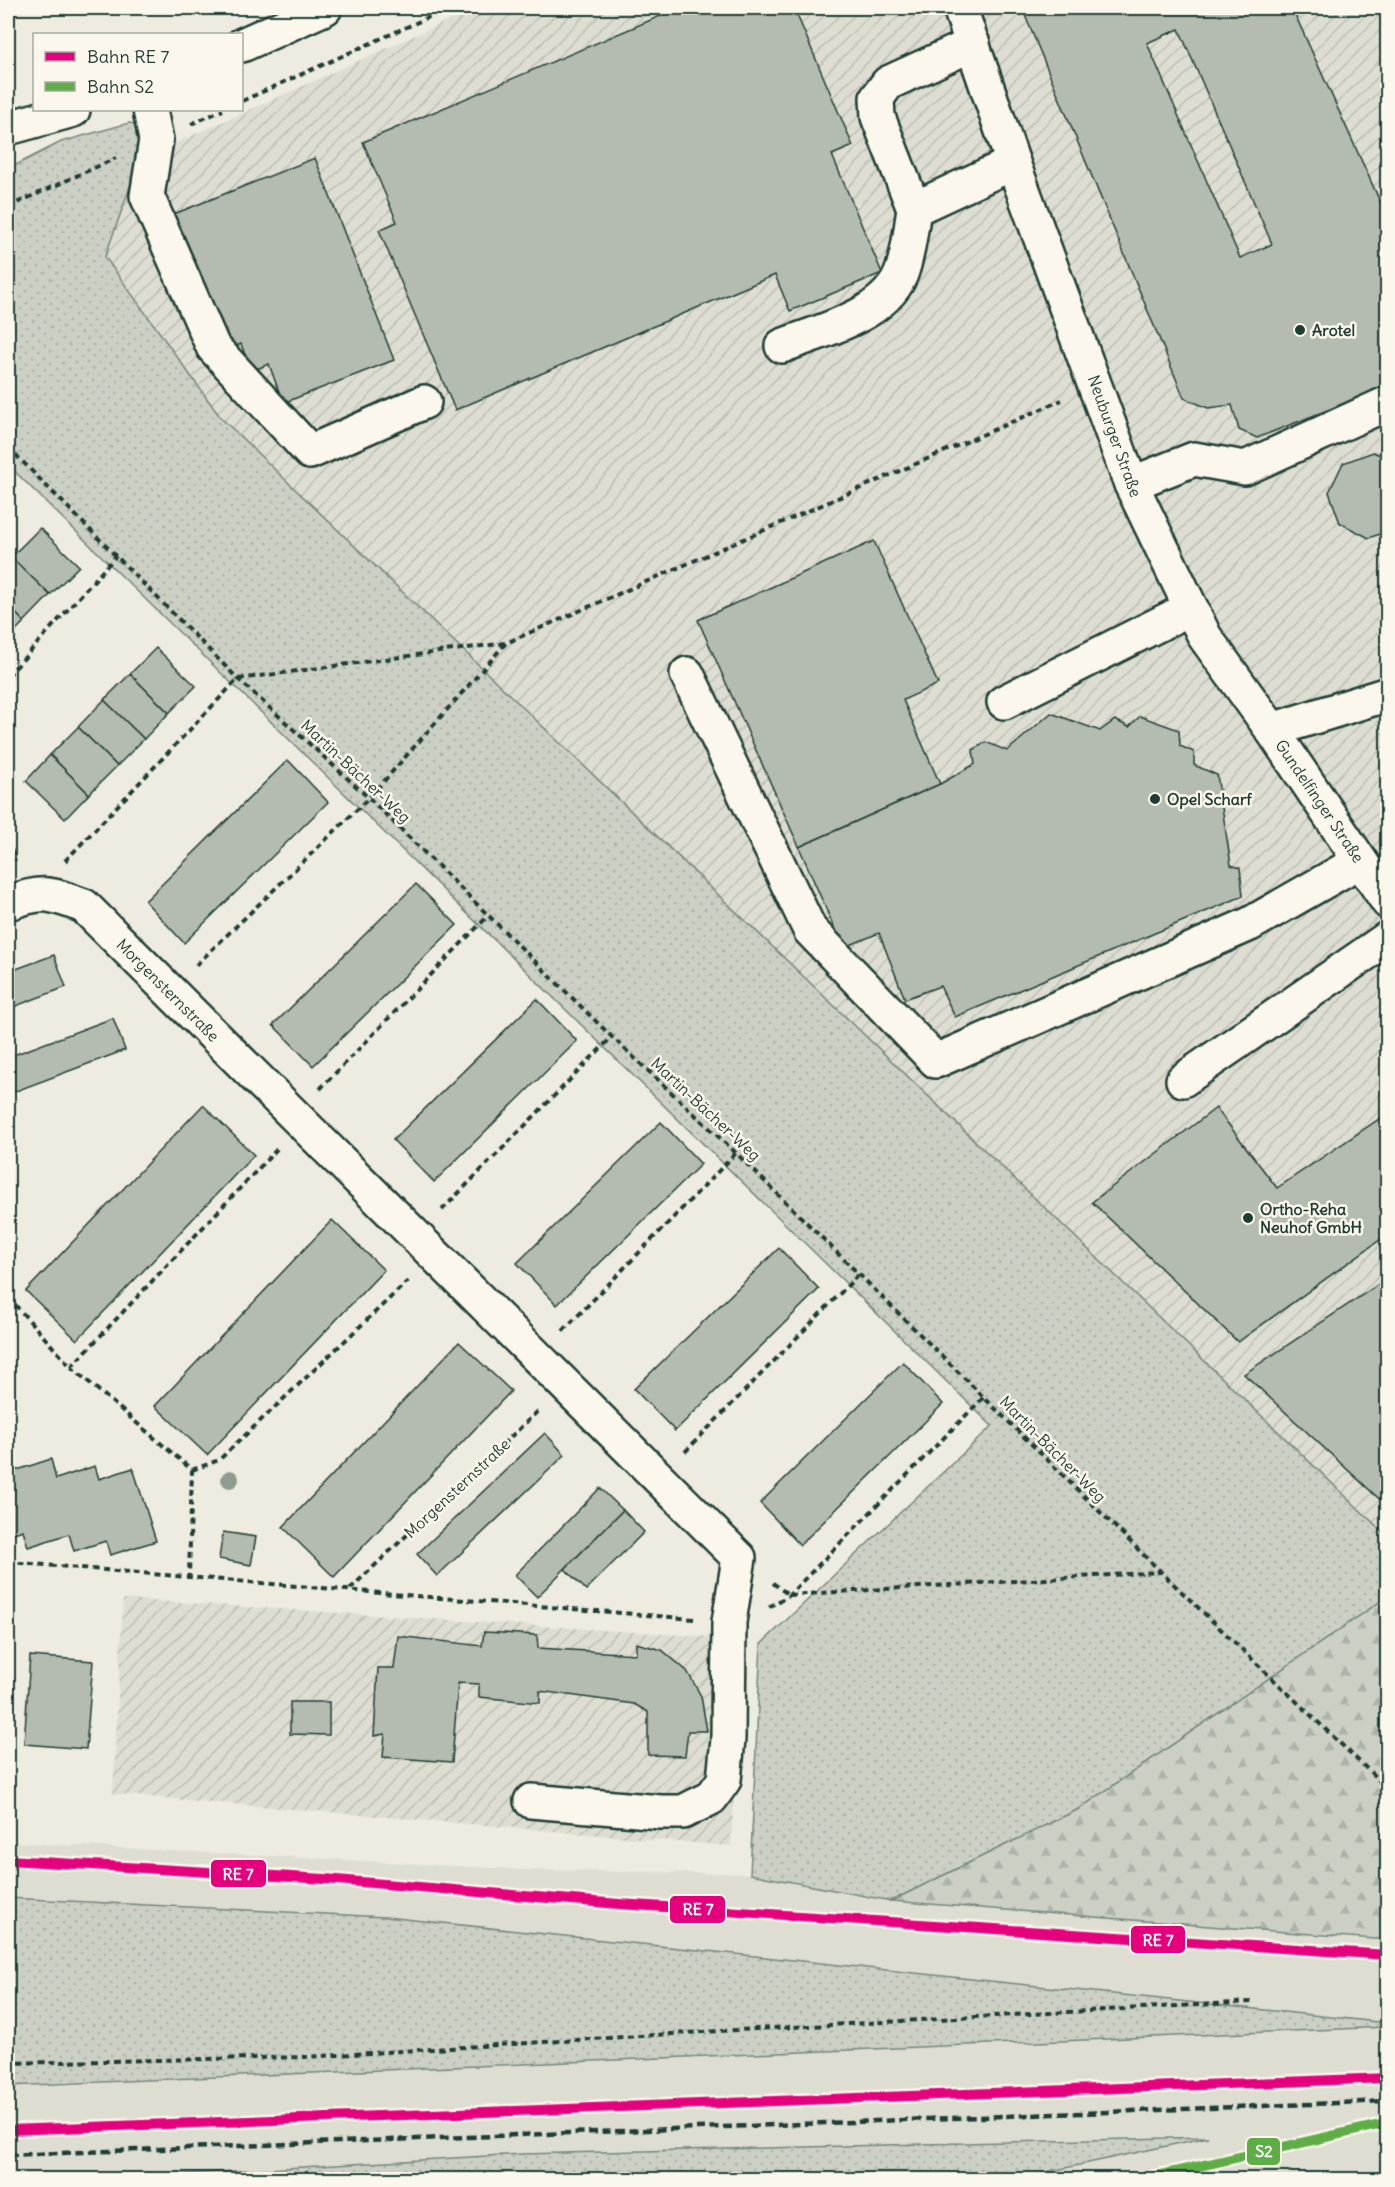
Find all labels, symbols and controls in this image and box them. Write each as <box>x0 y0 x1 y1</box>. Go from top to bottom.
legend <box>33 33 243 111</box>
text: Bahn RE 7 <box>87 45 169 68</box>
text: Bahn S2 <box>87 75 154 98</box>
place label: Arotel <box>1312 320 1355 340</box>
marker: Arotel <box>1293 323 1307 337</box>
street label: Neuburger Straße <box>1084 372 1146 500</box>
street label: Martin-Bächer-Weg <box>297 715 415 827</box>
street label: Gundelfinger Straße <box>1271 736 1369 866</box>
place label: Opel Scharf <box>1167 789 1252 810</box>
marker: Opel Scharf <box>1148 792 1162 806</box>
street label: Morgensternstraße <box>112 934 224 1046</box>
street label: Martin-Bächer-Weg <box>647 1053 765 1165</box>
place label: Ortho-Reha Neuhof GmbH <box>1260 1199 1362 1237</box>
marker: Ortho-Reha Neuhof GmbH <box>1241 1211 1255 1225</box>
street label: Martin-Bächer-Weg <box>996 1392 1110 1506</box>
street label: Morgensternstraße <box>400 1434 514 1542</box>
line badge: RE 7 <box>210 1859 267 1888</box>
text: RE 7 <box>222 1864 254 1884</box>
line badge: RE 7 <box>669 1895 726 1924</box>
text: RE 7 <box>682 1899 714 1919</box>
line badge: RE 7 <box>1130 1925 1186 1954</box>
text: RE 7 <box>1142 1930 1174 1950</box>
line badge: S2 <box>1246 2137 1281 2166</box>
text: S2 <box>1255 2141 1273 2161</box>

